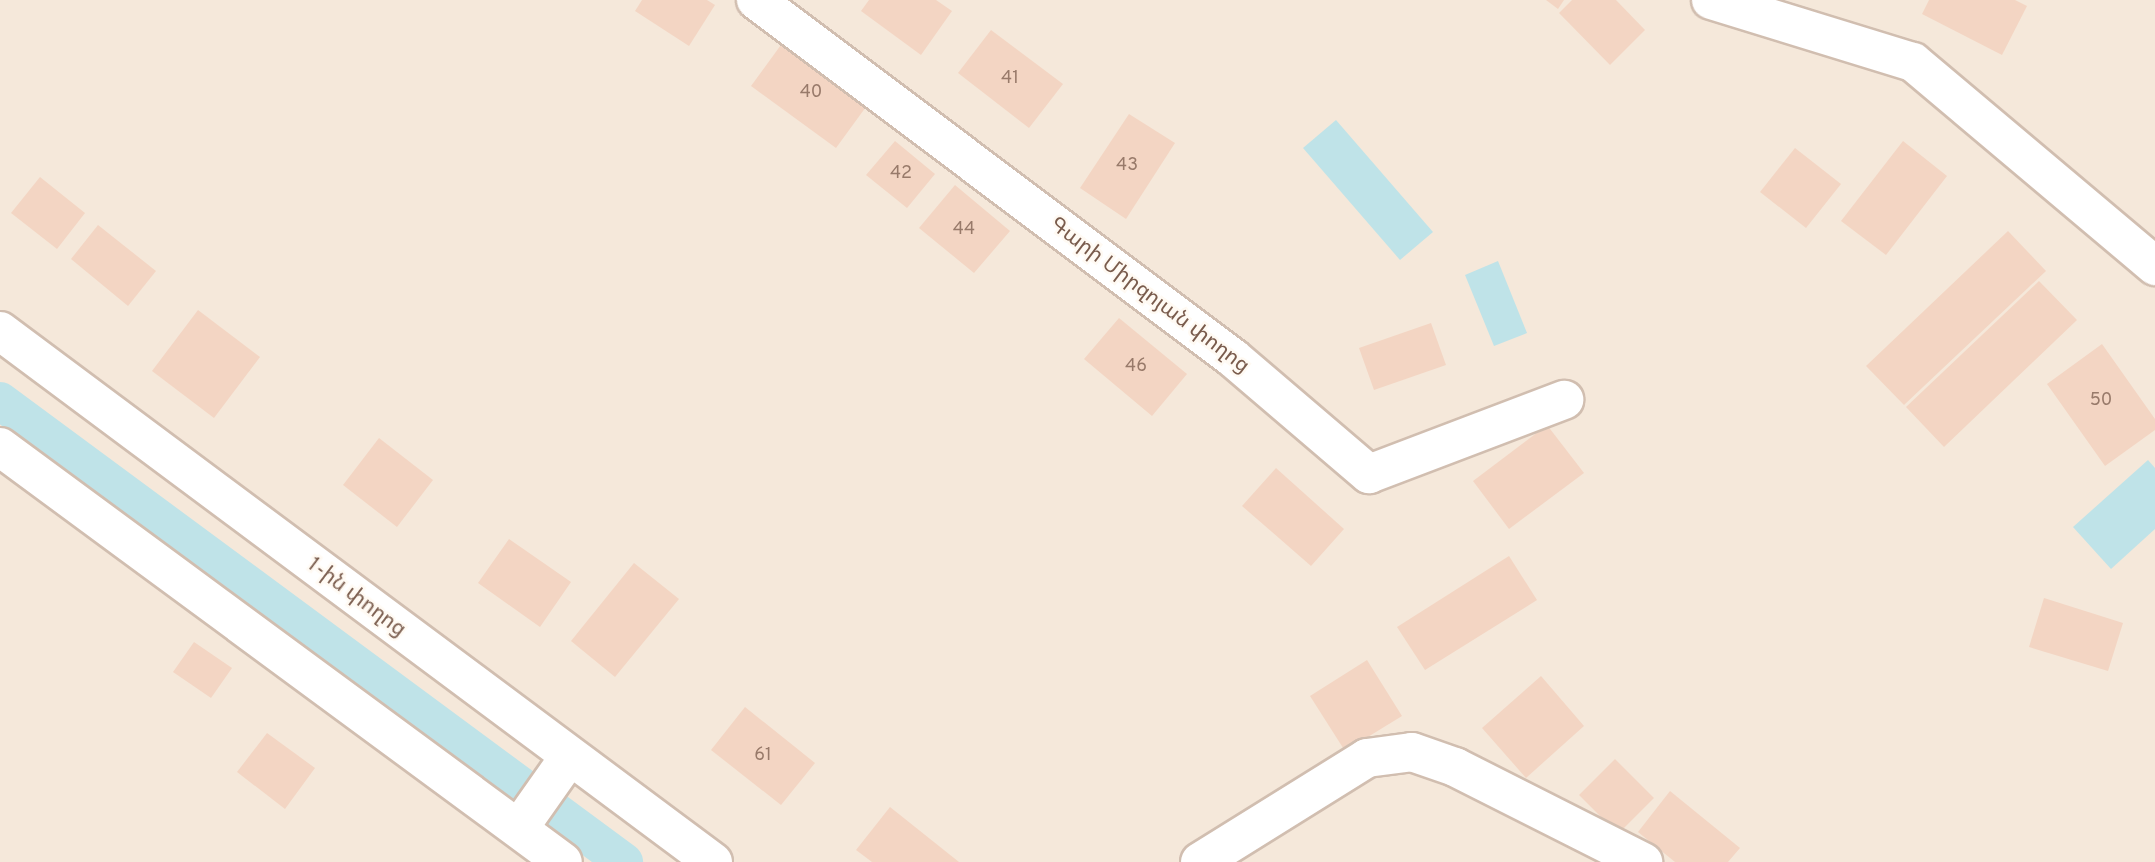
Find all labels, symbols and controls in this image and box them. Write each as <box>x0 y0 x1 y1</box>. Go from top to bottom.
house number: 41 <box>1001 68 1019 90</box>
house number: 40 <box>800 82 822 104</box>
house number: 43 <box>1116 155 1138 177</box>
house number: 42 <box>890 163 912 185</box>
street label: Գարի Միրզոյան փողոց <box>1044 213 1254 379</box>
house number: 44 <box>953 219 975 241</box>
house number: 46 <box>1125 356 1147 378</box>
house number: 50 <box>2090 390 2112 412</box>
street label: 1-ին փողոց <box>302 553 410 643</box>
house number: 61 <box>754 745 772 767</box>

